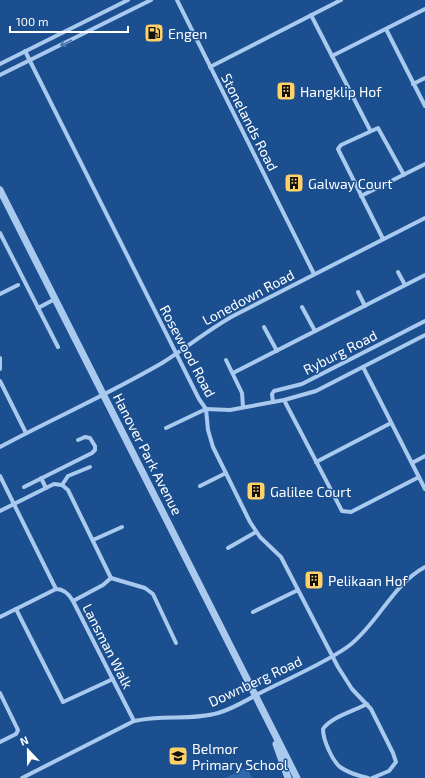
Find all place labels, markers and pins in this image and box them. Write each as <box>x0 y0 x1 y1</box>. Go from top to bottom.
fuel station icon: Engen <box>143 22 165 44</box>
place label: Engen <box>168 25 207 42</box>
building icon: Hangklip Hof <box>275 80 297 102</box>
place label: Hangklip Hof <box>300 83 382 100</box>
building icon: Galway Court <box>283 172 305 194</box>
place label: Galway Court <box>308 175 393 192</box>
building icon: Galilee Court <box>245 480 267 502</box>
place label: Galilee Court <box>270 483 351 500</box>
building icon: Pelikaan Hof <box>303 569 325 591</box>
place label: Pelikaan Hof <box>328 572 408 589</box>
place label: Belmor Primary School <box>192 740 289 773</box>
school or university icon: Belmor Primary School <box>167 745 189 767</box>

